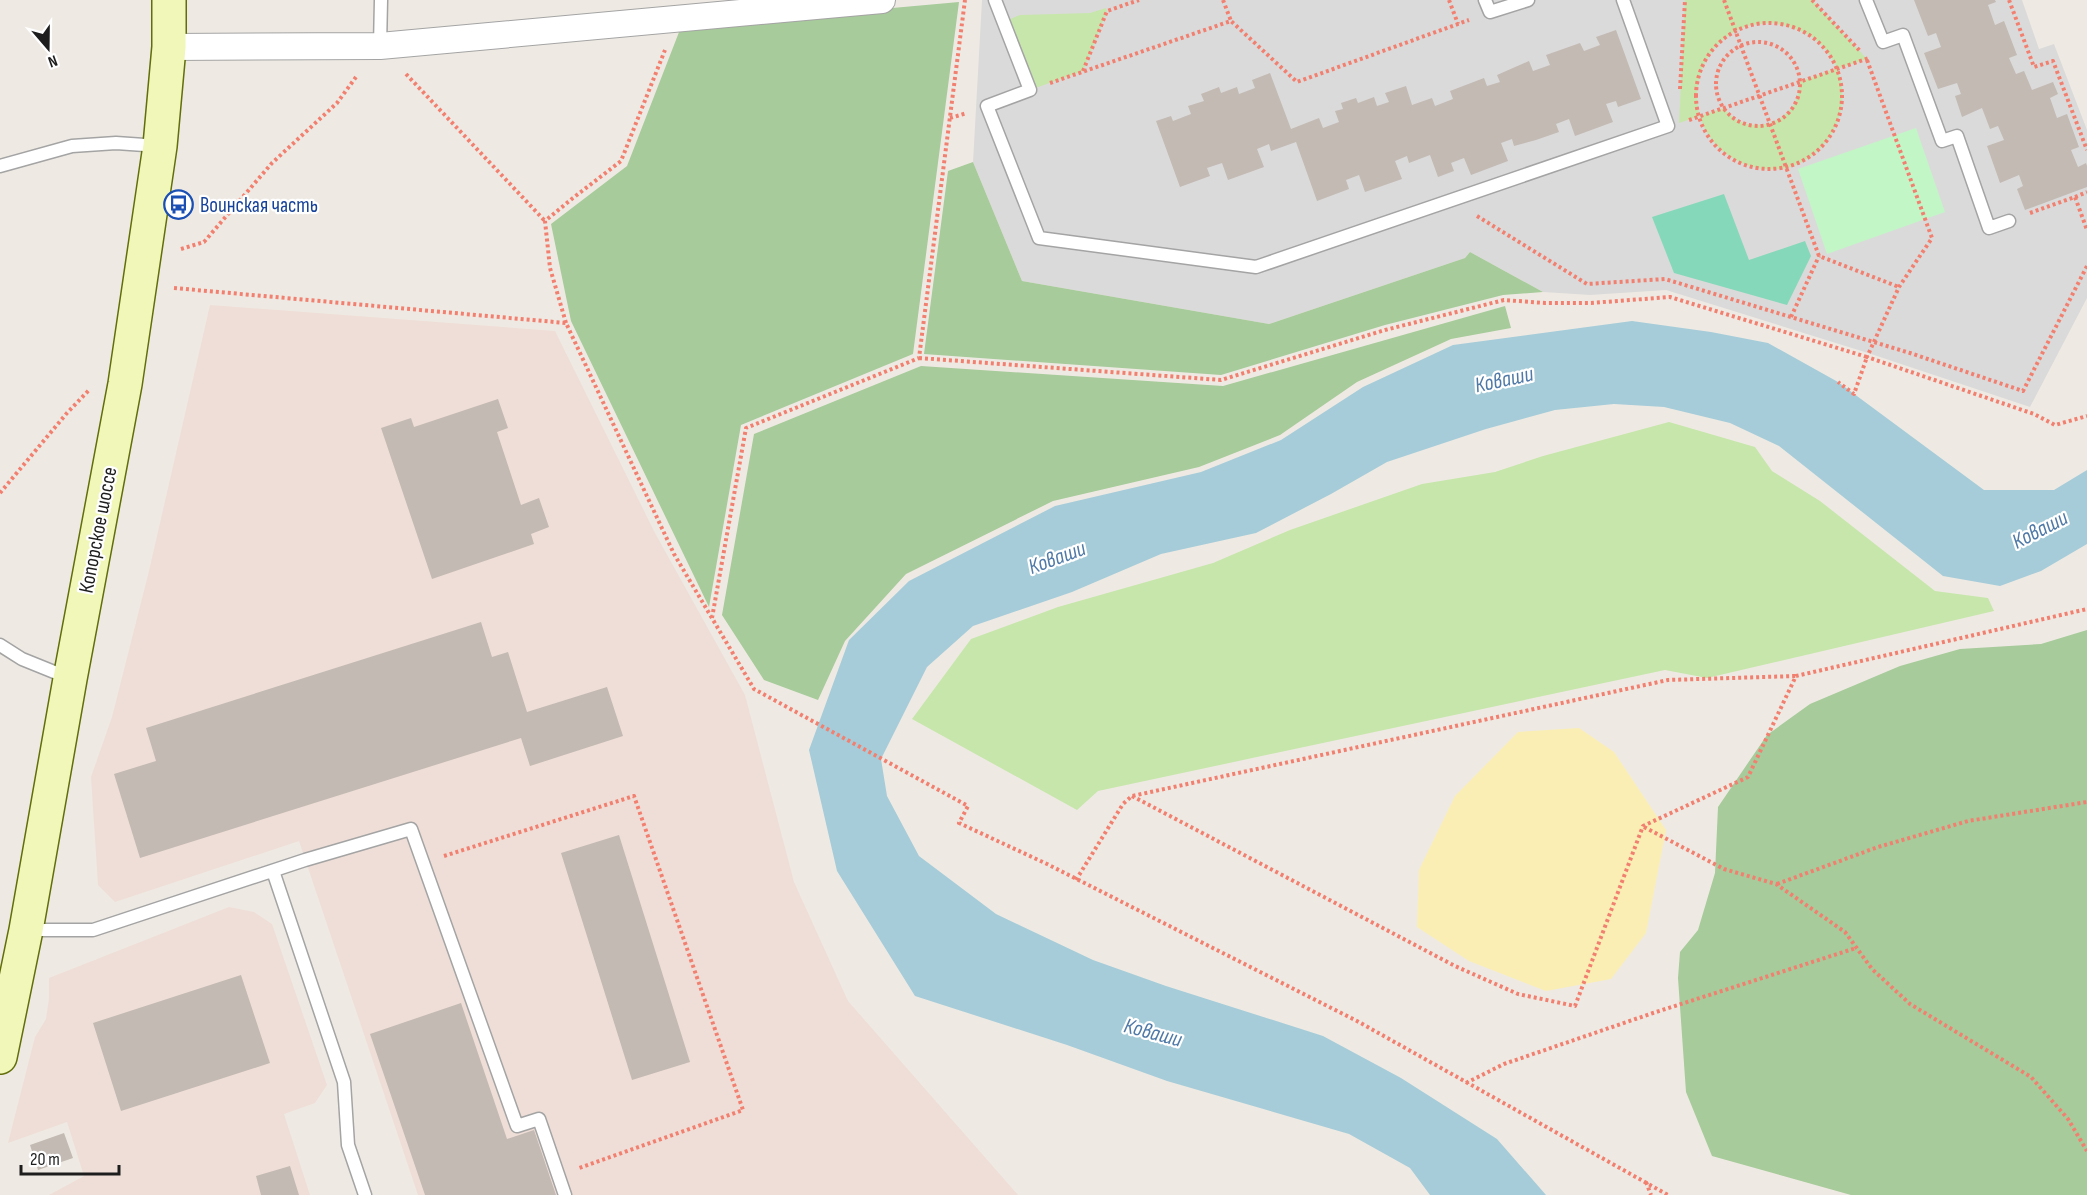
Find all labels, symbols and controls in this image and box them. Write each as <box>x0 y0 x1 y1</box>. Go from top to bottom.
north arrow <box>18 18 78 78</box>
text: N <box>45 50 60 71</box>
bus stop icon: Воинская часть <box>163 189 195 221</box>
place label: Воинская часть <box>200 193 318 218</box>
water label: Коваши <box>1472 361 1536 399</box>
street label: Копорское шоссе <box>74 465 122 595</box>
water label: Коваши <box>2008 505 2072 555</box>
water label: Коваши <box>1025 535 1089 581</box>
water label: Коваши <box>1121 1012 1185 1054</box>
scale bar <box>21 1138 118 1176</box>
text: 20 m <box>30 1149 60 1170</box>

